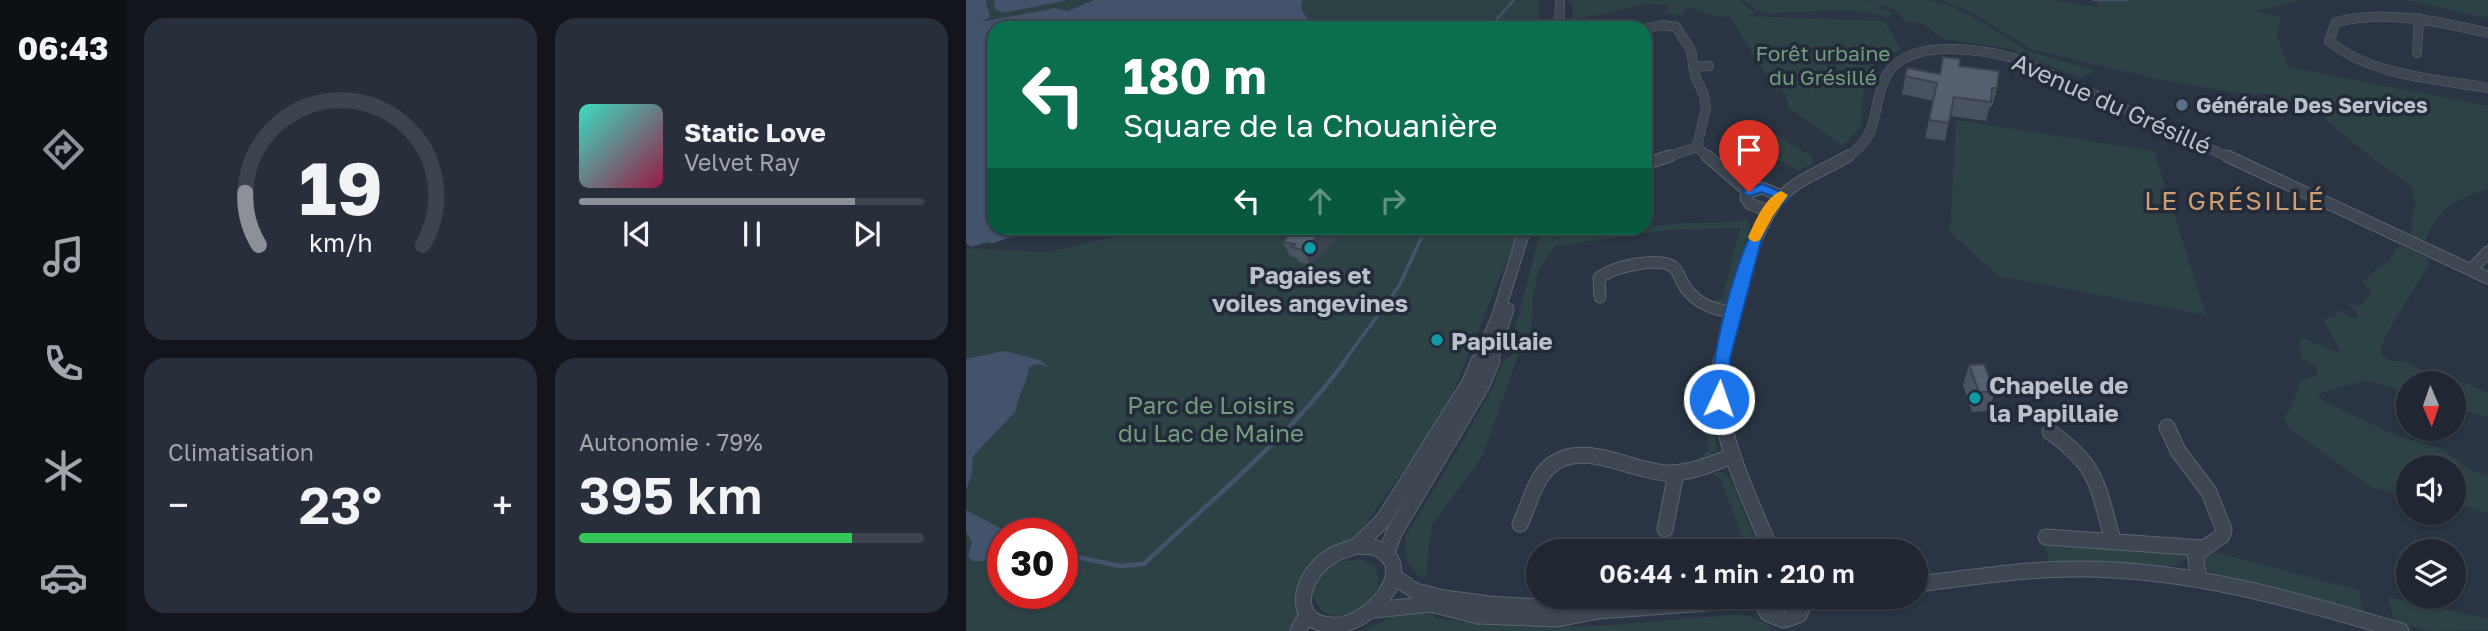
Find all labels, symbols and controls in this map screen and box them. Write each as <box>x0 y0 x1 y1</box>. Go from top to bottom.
text: 06:43 <box>18 29 108 67</box>
park label: Forêt urbaine du Grésillé <box>1755 40 1891 90</box>
text: 180 m <box>1123 46 1267 105</box>
street label: Avenue du Grésillé <box>2008 46 2216 160</box>
icon: left <box>1008 49 1099 140</box>
place label: Générale Des Services <box>2196 92 2428 118</box>
marker: Générale Des Services <box>2174 97 2190 113</box>
text: Square de la Chouanière <box>1123 106 1498 144</box>
text: Static Love <box>684 117 826 148</box>
pin <box>1719 120 1779 192</box>
icon: directions <box>39 125 88 174</box>
icon: arrive <box>1730 131 1768 169</box>
text: 19 <box>299 144 382 231</box>
text: Velvet Ray <box>684 148 800 176</box>
icon: left <box>1228 182 1266 220</box>
icon: ahead <box>1301 182 1339 220</box>
icon: right <box>1374 182 1412 220</box>
district label: LE GRÉSILLÉ <box>2144 185 2326 216</box>
icon: previous <box>618 215 656 253</box>
icon: pause <box>733 215 771 253</box>
icon: next <box>848 215 886 253</box>
text: km/h <box>309 227 372 258</box>
icon: music <box>39 232 88 281</box>
marker: Pagaies et voiles angevines <box>1302 240 1318 256</box>
place label: Pagaies et voiles angevines <box>1212 260 1408 317</box>
place label: Papillaie <box>1451 326 1553 355</box>
marker: Papillaie <box>1429 332 1445 348</box>
icon: phone <box>39 339 88 388</box>
position arrow <box>1682 362 1756 436</box>
place label: Chapelle de la Papillaie <box>1989 370 2128 427</box>
north arrow <box>2396 371 2466 441</box>
map controls <box>2396 371 2466 609</box>
park label: Parc de Loisirs du Lac de Maine <box>1118 390 1304 447</box>
marker: Chapelle de la Papillaie <box>1967 390 1983 406</box>
text: Autonomie · 79% <box>579 428 763 456</box>
text: Climatisation <box>168 438 314 466</box>
icon: climate <box>39 446 88 495</box>
button: sound <box>2396 455 2466 525</box>
text: 395 km <box>579 463 762 525</box>
text: 23° <box>299 473 382 535</box>
text: − <box>168 482 189 527</box>
text: + <box>492 482 513 527</box>
speed limit sign: 30 <box>987 518 1078 609</box>
button: layers <box>2396 539 2466 609</box>
icon: car <box>39 553 88 602</box>
text: 06:44 · 1 min · 210 m <box>1599 558 1855 589</box>

